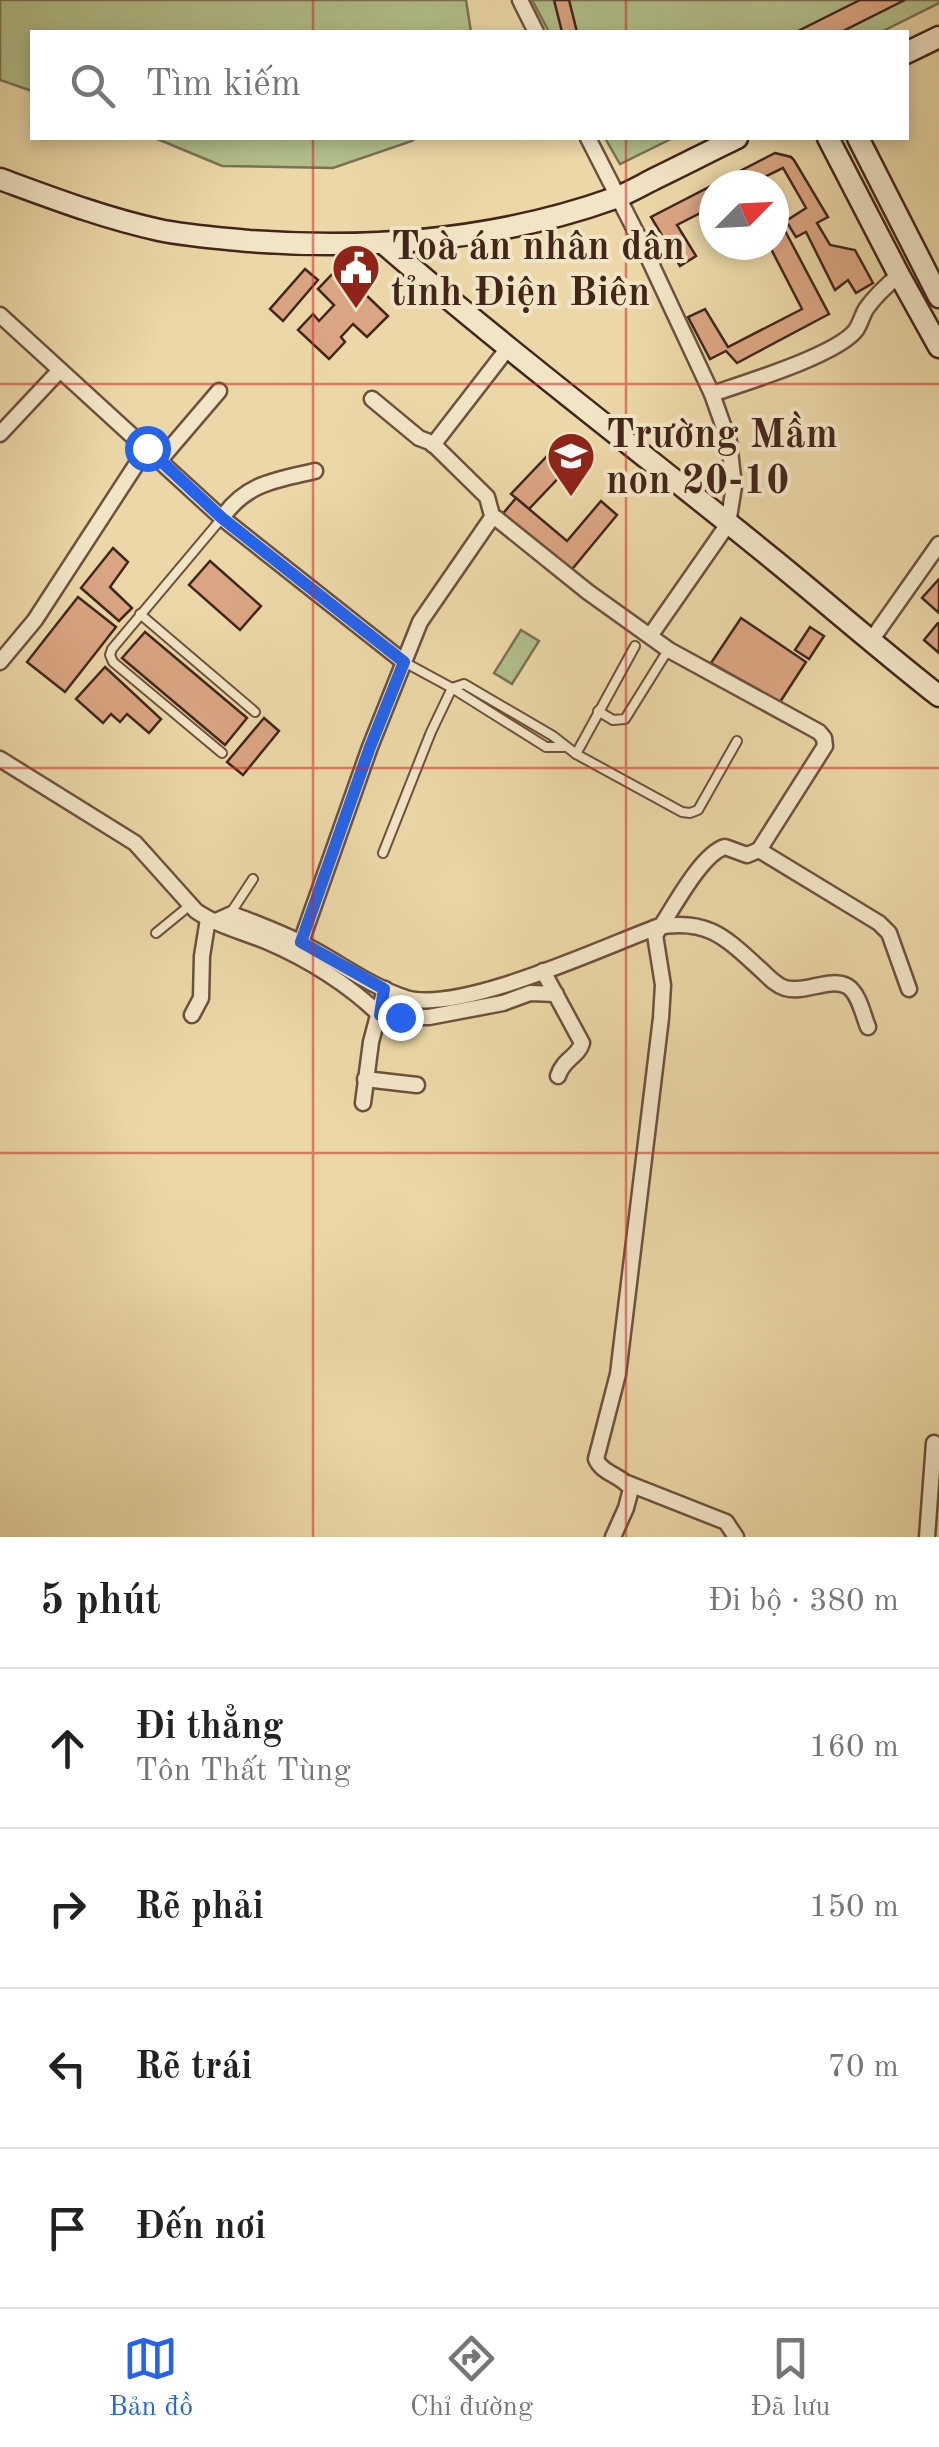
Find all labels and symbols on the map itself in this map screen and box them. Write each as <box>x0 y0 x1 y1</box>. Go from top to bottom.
north arrow <box>699 170 789 260</box>
place label: Toà án nhân dân tỉnh Điện Biên <box>391 229 685 315</box>
public building icon: Toà án nhân dân tỉnh Điện Biên <box>330 242 382 310</box>
place label: Trường Mầm non 20-10 <box>606 411 838 503</box>
route start <box>125 426 171 472</box>
school or university icon: Trường Mầm non 20-10 <box>545 430 597 498</box>
route end <box>378 995 424 1041</box>

